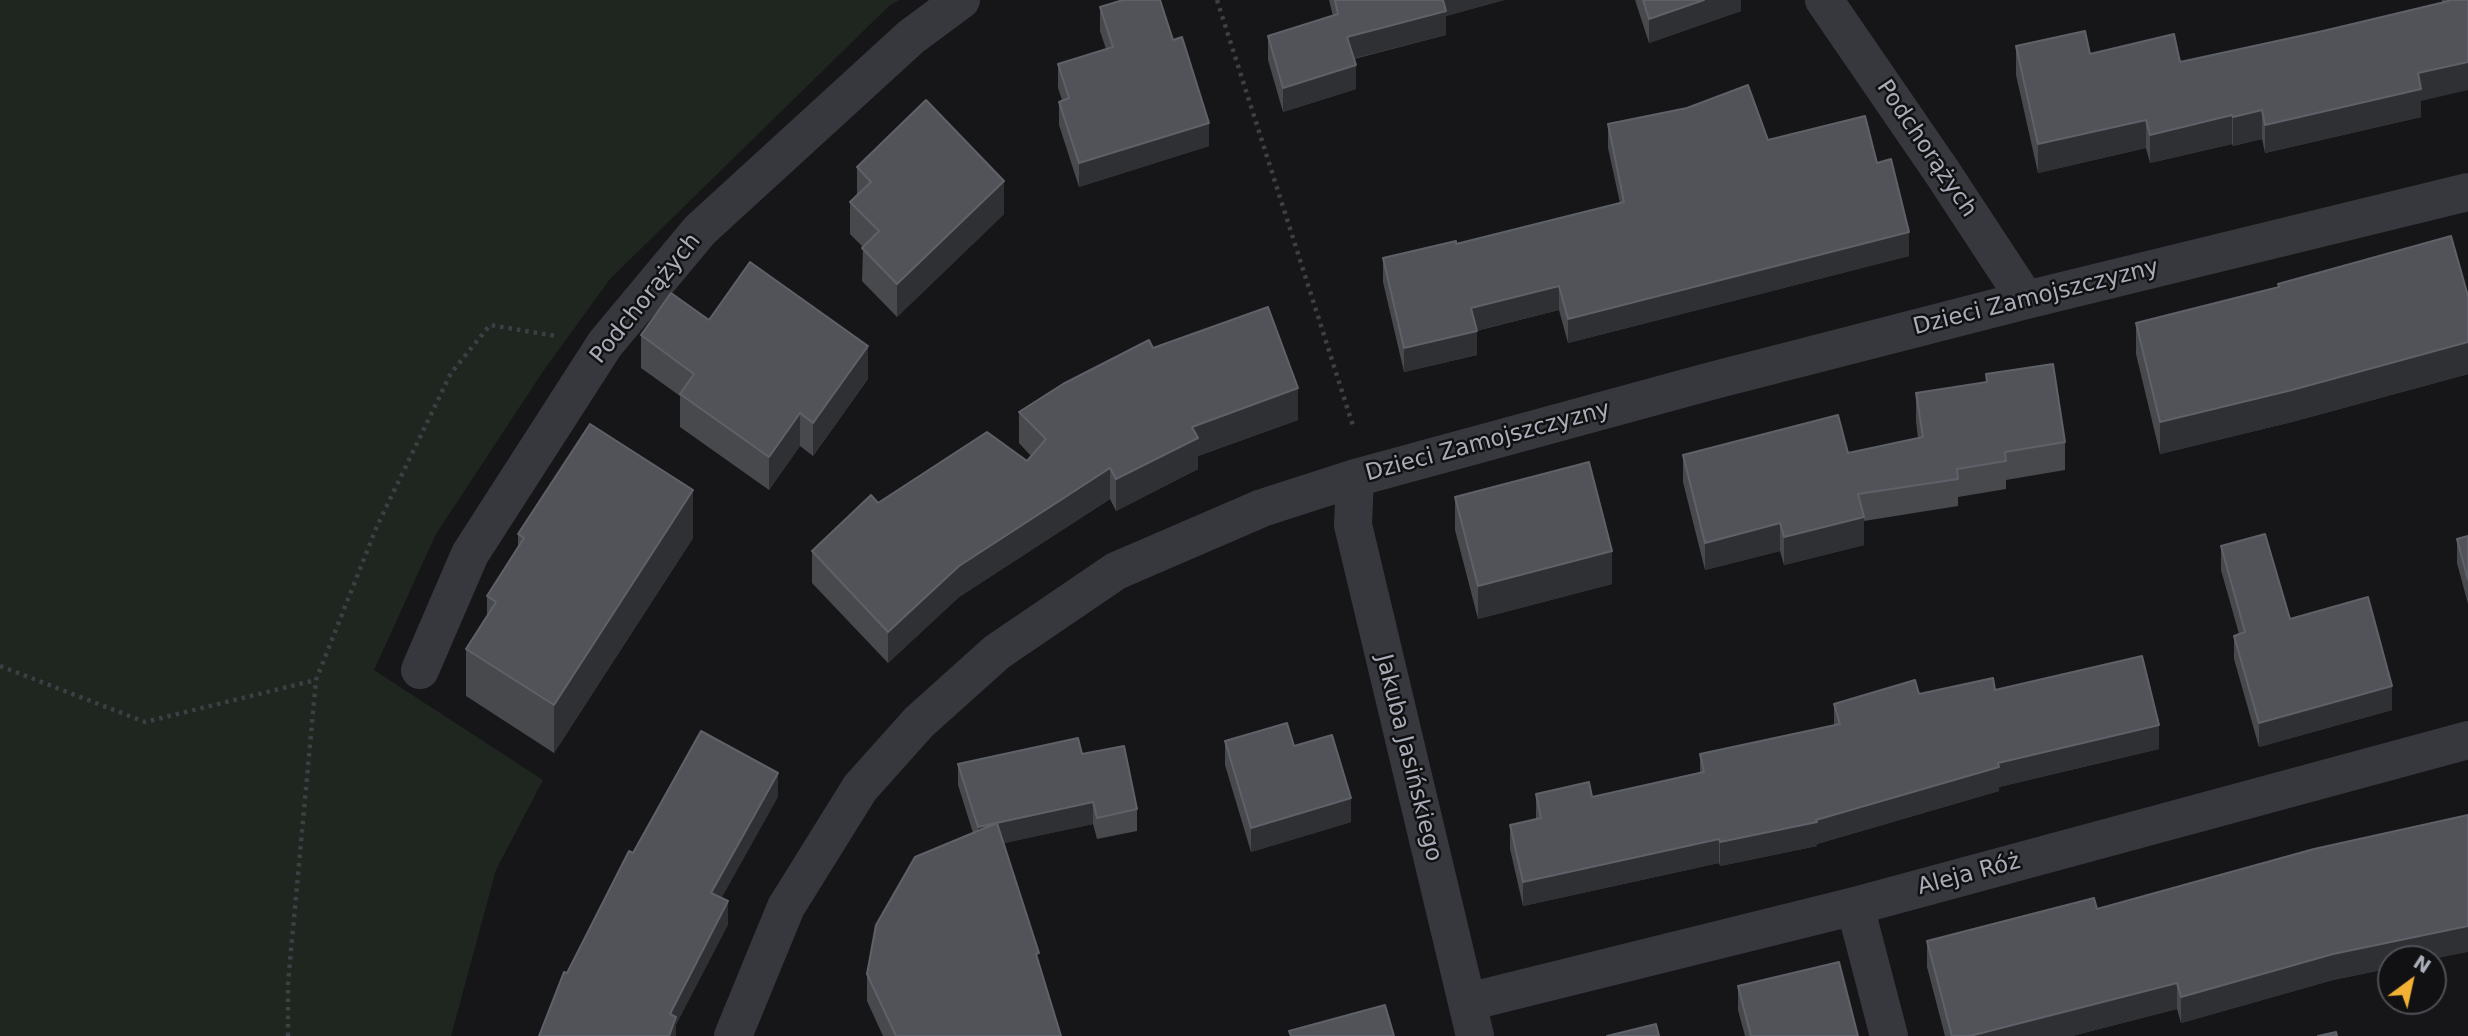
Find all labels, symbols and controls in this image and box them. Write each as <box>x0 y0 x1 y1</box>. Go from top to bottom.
street label: Podchorążych <box>1870 75 1982 223</box>
street label: Podchorążych <box>585 228 707 370</box>
street label: Dzieci Zamojszczyzny <box>1910 254 2162 342</box>
street label: Dzieci Zamojszczyzny <box>1363 396 1613 488</box>
street label: Jakuba Jasińskiego <box>1369 652 1447 864</box>
street label: Aleja Róż <box>1915 848 2023 902</box>
north arrow <box>2377 945 2447 1015</box>
text: N <box>2410 951 2435 978</box>

